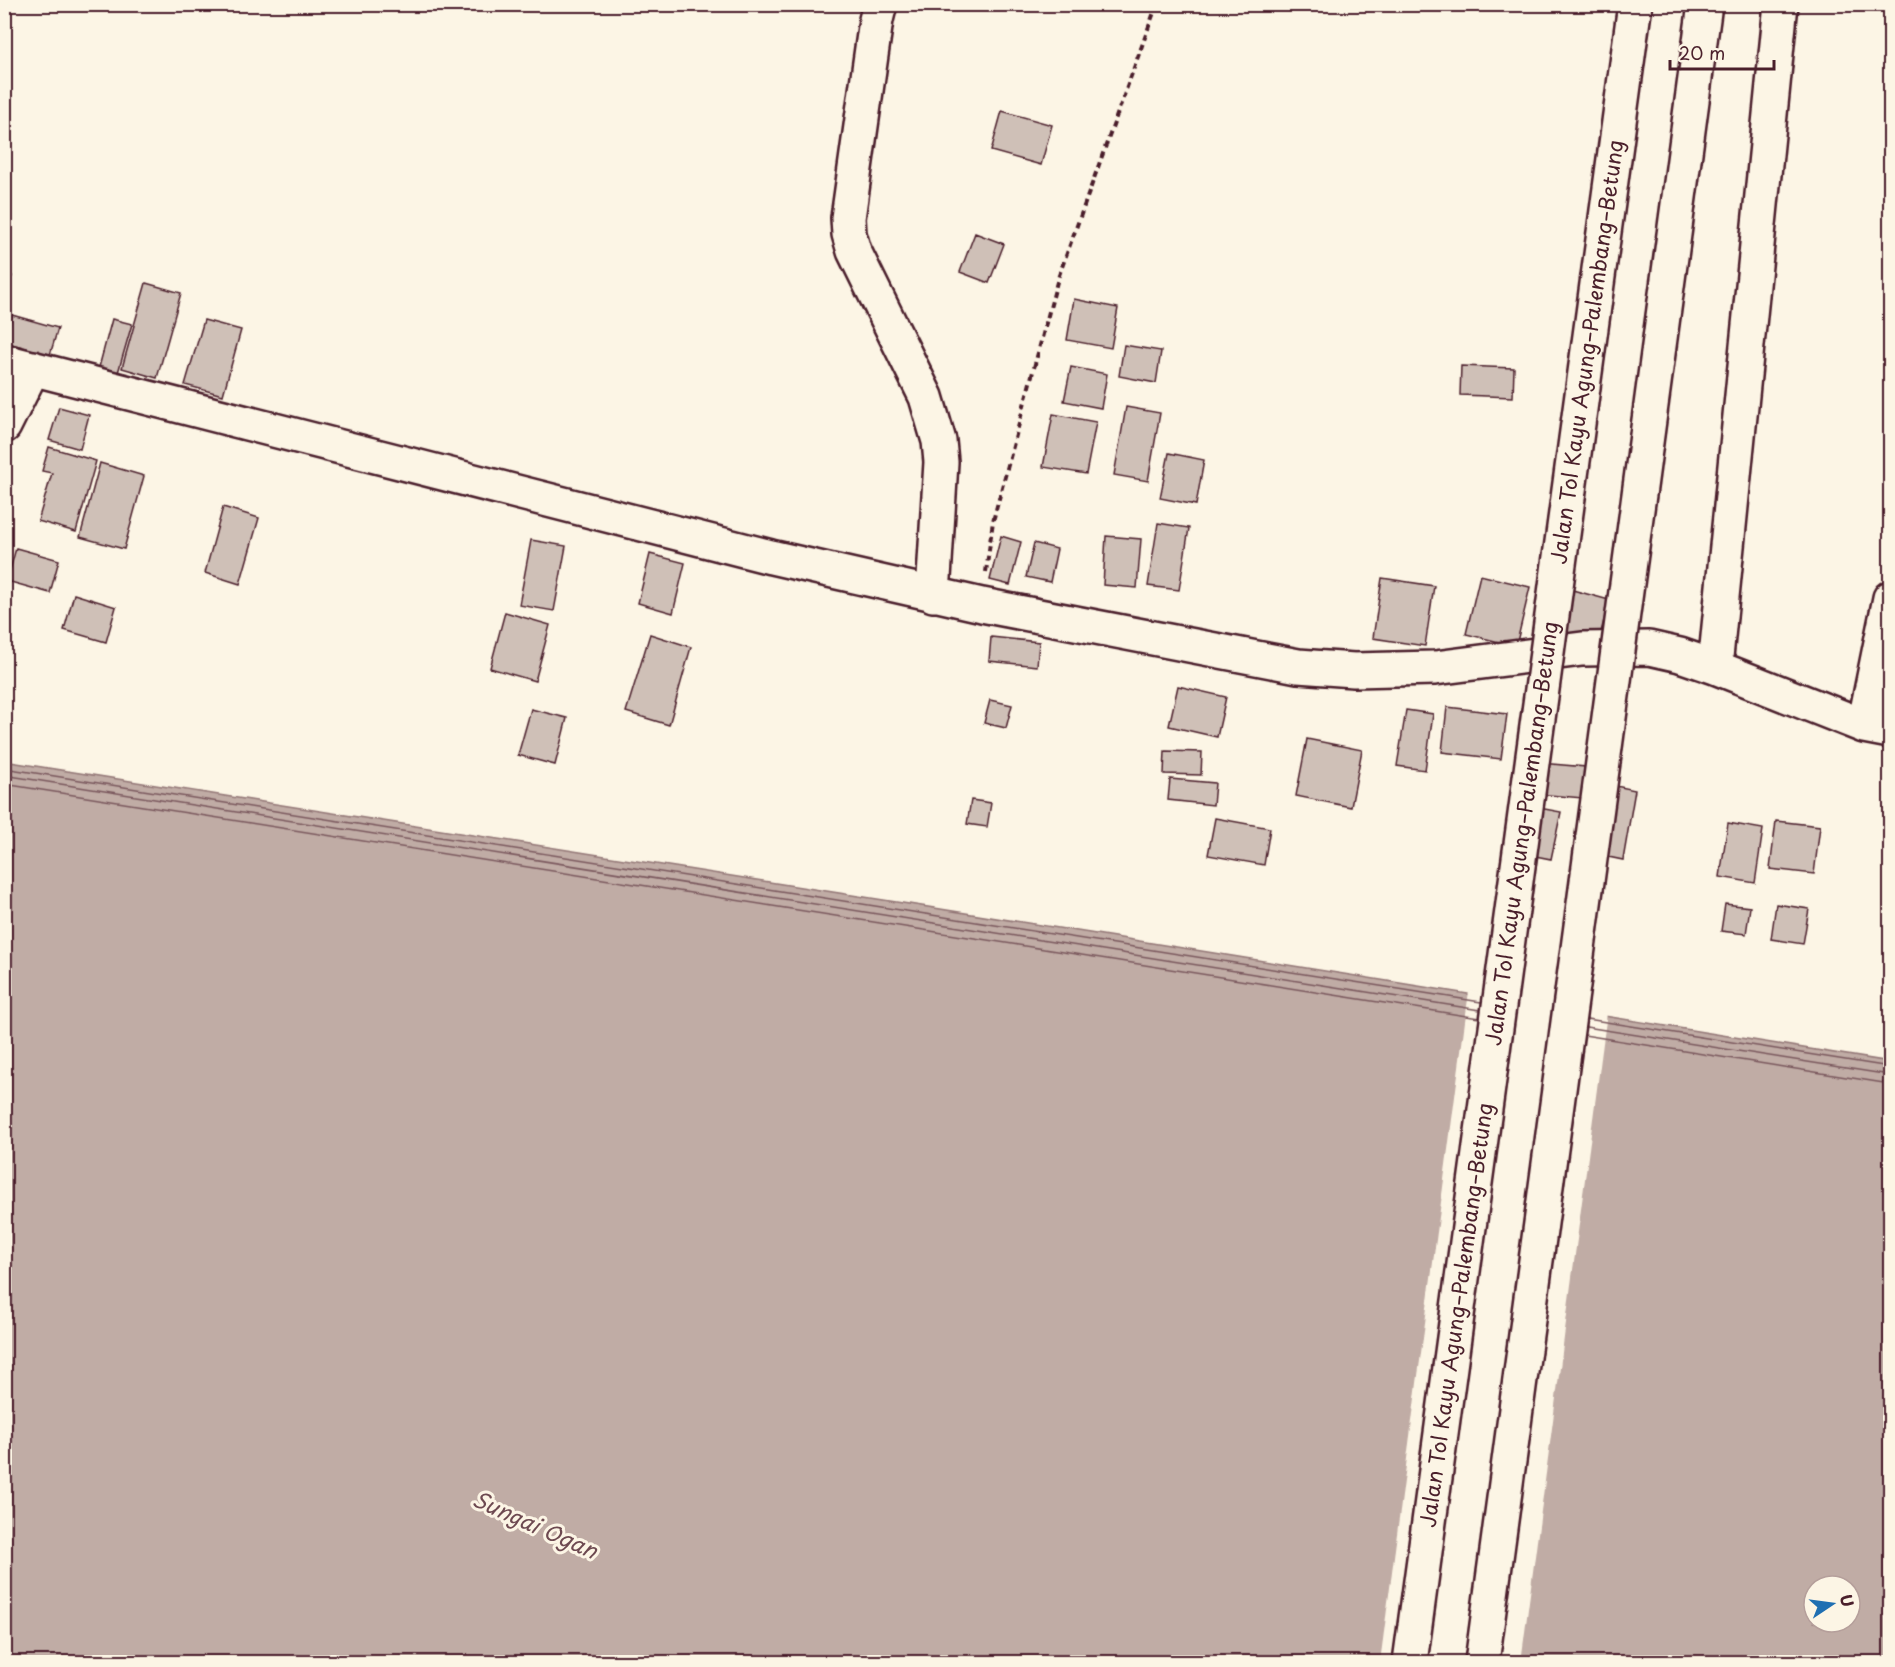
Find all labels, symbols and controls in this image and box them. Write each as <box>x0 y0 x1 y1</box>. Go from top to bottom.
scale bar <box>1670 33 1774 71</box>
text: 20 m <box>1679 39 1725 66</box>
street label: Jalan Tol Kayu Agung–Palembang–Betung <box>1541 138 1630 566</box>
street label: Jalan Tol Kayu Agung–Palembang–Betung <box>1476 619 1565 1047</box>
street label: Jalan Tol Kayu Agung–Palembang–Betung <box>1410 1101 1500 1529</box>
water label: Sungai Ogan <box>468 1481 605 1567</box>
north arrow <box>1802 1574 1862 1634</box>
text: U <box>1835 1592 1861 1609</box>

